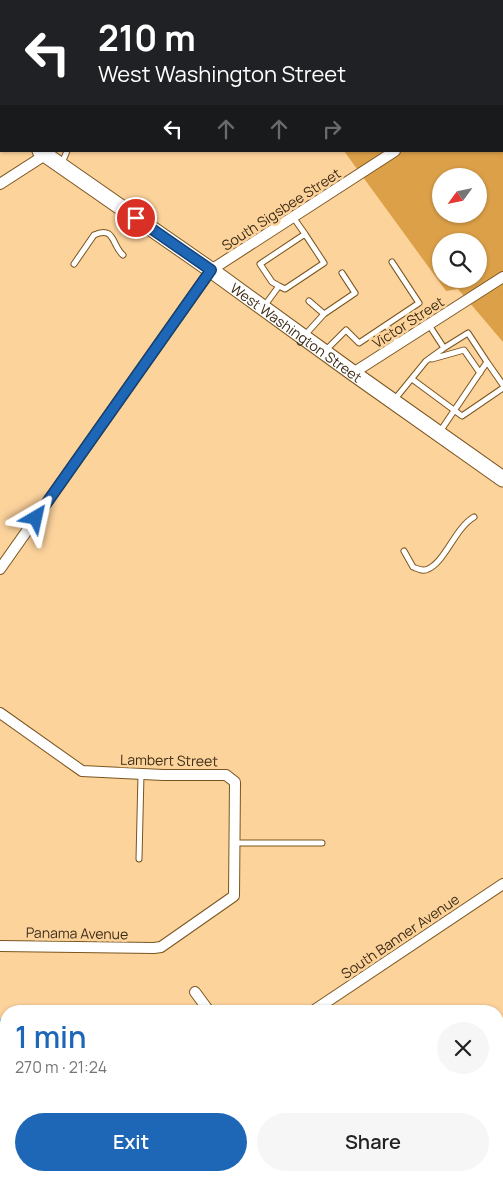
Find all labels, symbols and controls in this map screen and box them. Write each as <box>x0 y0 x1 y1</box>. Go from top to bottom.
text: 210 m <box>98 14 196 62</box>
icon: left <box>15 20 80 85</box>
text: West Washington Street <box>98 59 346 89</box>
icon: left <box>159 115 187 143</box>
icon: ahead <box>212 115 240 143</box>
icon: ahead <box>265 115 293 143</box>
icon: right <box>318 115 346 143</box>
street label: South Sigsbee Street <box>218 163 344 255</box>
north arrow <box>432 168 488 222</box>
map controls <box>432 168 487 288</box>
pin <box>115 197 157 239</box>
icon: arrive <box>122 204 150 232</box>
button: search <box>432 233 487 288</box>
street label: West Washington Street <box>227 278 366 386</box>
street label: Victor Street <box>369 292 448 352</box>
position arrow <box>9 491 61 543</box>
street label: Lambert Street <box>120 750 218 770</box>
street label: South Banner Avenue <box>337 889 463 983</box>
street label: Panama Avenue <box>26 923 128 943</box>
text: 1 min <box>15 1016 87 1057</box>
button: close <box>437 1022 489 1074</box>
text: 270 m · 21:24 <box>15 1056 107 1078</box>
button: Exit <box>15 1113 247 1171</box>
button: Share <box>257 1113 489 1171</box>

